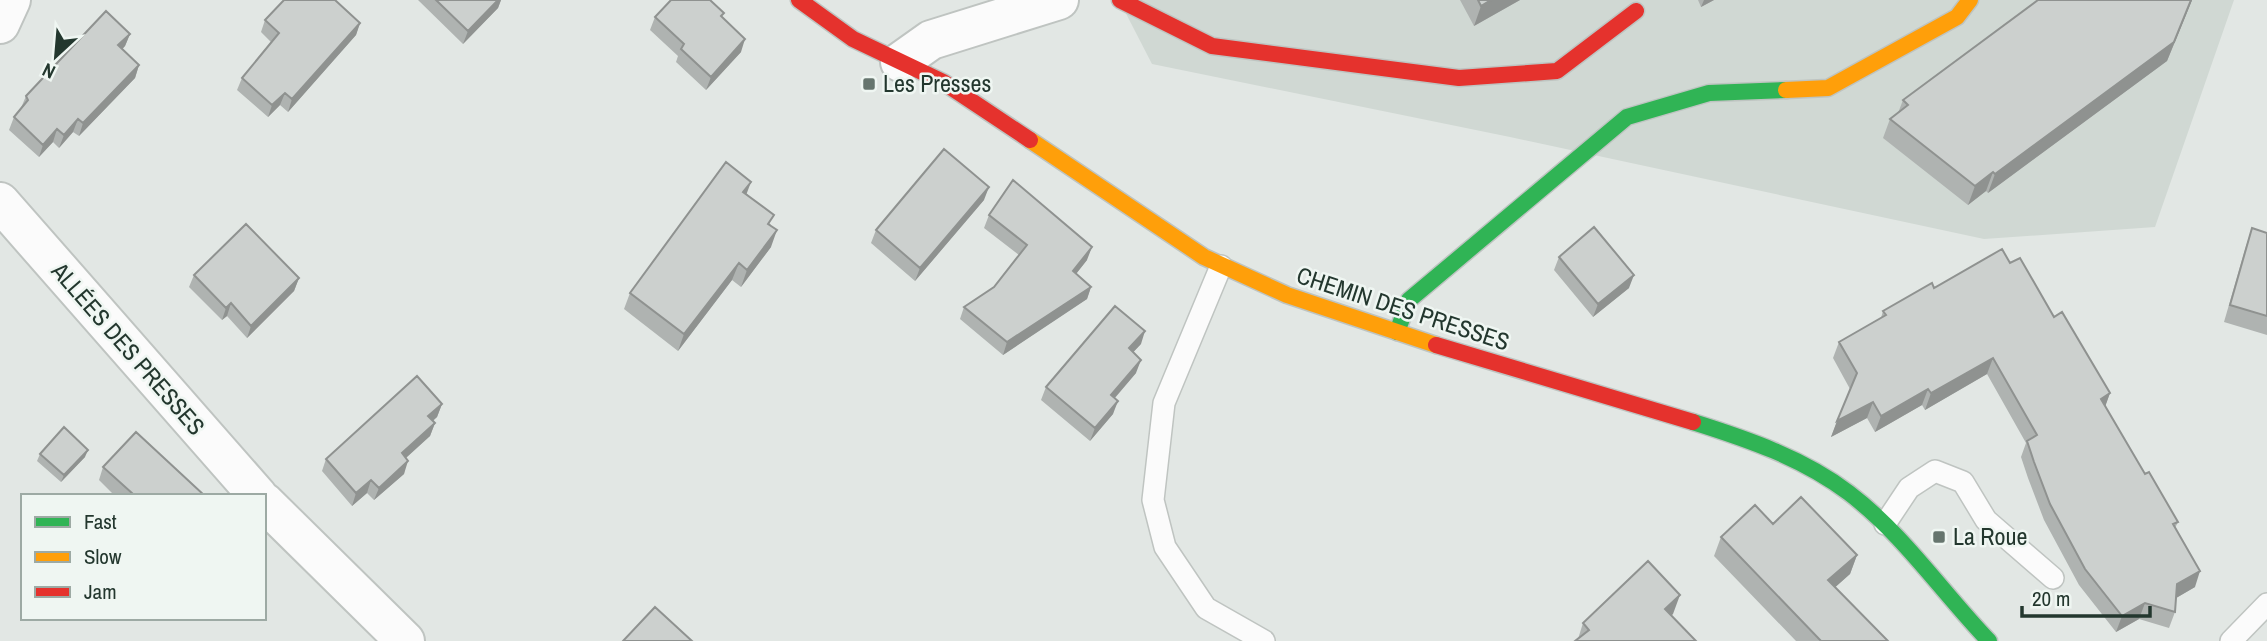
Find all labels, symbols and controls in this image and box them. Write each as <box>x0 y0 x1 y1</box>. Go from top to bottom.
north arrow <box>21 21 91 91</box>
text: N <box>38 57 59 85</box>
place label: Les Presses <box>883 67 991 99</box>
marker: Les Presses <box>861 76 877 92</box>
street label: ALLÉES DES PRESSES <box>44 255 213 441</box>
street label: CHEMIN DES PRESSES <box>1293 259 1514 358</box>
legend <box>21 494 266 620</box>
text: Fast <box>84 507 117 536</box>
place label: La Roue <box>1953 520 2027 552</box>
marker: La Roue <box>1931 529 1947 545</box>
text: Slow <box>84 542 122 571</box>
scale bar <box>2022 574 2150 618</box>
text: Jam <box>84 577 117 606</box>
text: 20 m <box>2032 584 2070 613</box>

